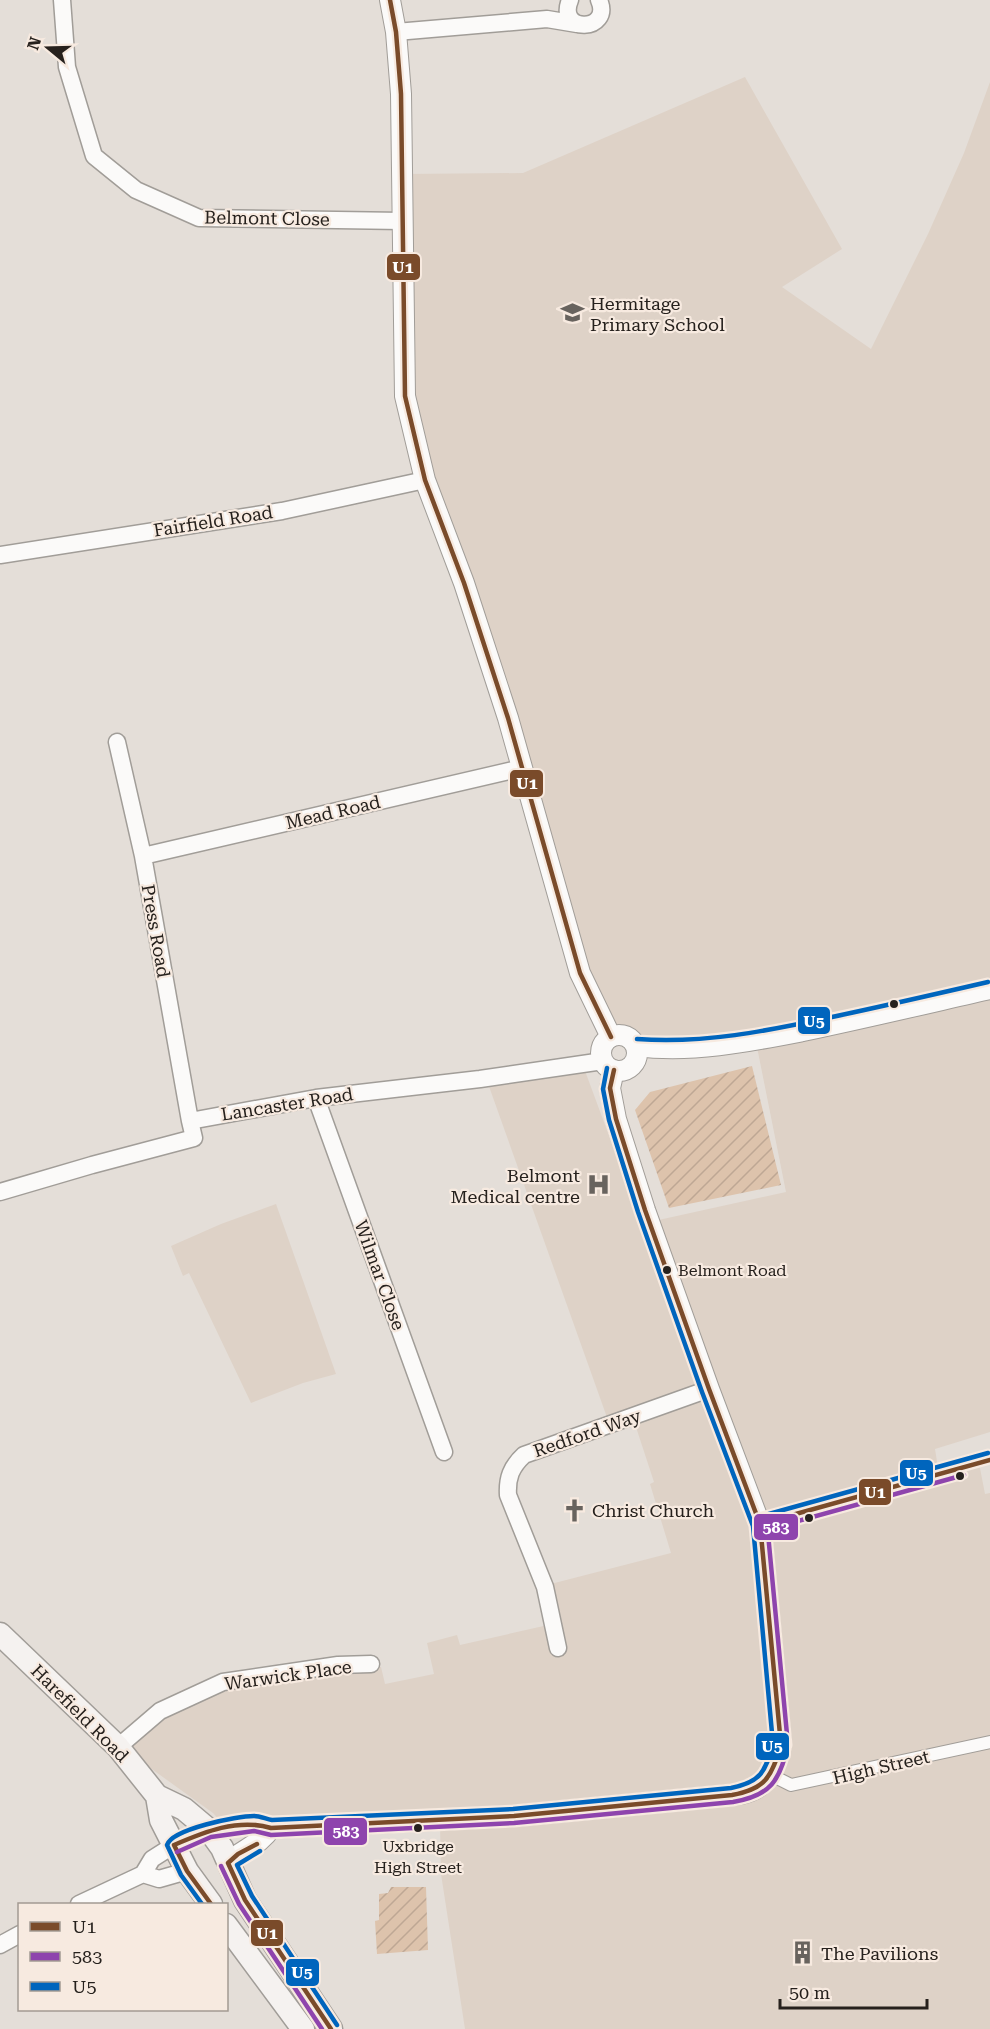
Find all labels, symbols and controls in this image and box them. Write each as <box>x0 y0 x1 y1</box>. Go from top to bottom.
north arrow <box>18 18 78 78</box>
text: N <box>23 34 45 52</box>
street label: Belmont Close <box>204 206 330 230</box>
line badge: U1 <box>386 253 421 281</box>
text: U1 <box>392 258 414 277</box>
place label: Hermitage Primary School <box>590 293 725 335</box>
school or university icon: Hermitage Primary School <box>559 300 585 326</box>
street label: Fairfield Road <box>152 501 275 541</box>
line badge: U1 <box>509 769 544 798</box>
text: U1 <box>516 774 538 793</box>
street label: Mead Road <box>284 791 383 833</box>
street label: Press Road <box>137 883 175 980</box>
unlabelled marker <box>888 998 900 1010</box>
line badge: U5 <box>797 1006 831 1035</box>
text: U5 <box>803 1012 825 1031</box>
street label: Lancaster Road <box>219 1083 355 1125</box>
place label: Belmont Medical centre <box>450 1165 580 1207</box>
hospital icon: Belmont Medical centre <box>585 1172 611 1198</box>
street label: Wilmar Close <box>350 1217 410 1333</box>
place label: Belmont Road <box>678 1261 786 1280</box>
marker: Belmont Road <box>661 1264 673 1276</box>
street label: Redford Way <box>530 1405 644 1461</box>
line badge: U5 <box>899 1459 934 1487</box>
text: U5 <box>905 1464 927 1483</box>
unlabelled marker <box>954 1470 966 1482</box>
line badge: U1 <box>858 1478 892 1506</box>
text: U1 <box>864 1483 886 1502</box>
church icon: Christ Church <box>561 1497 587 1523</box>
place label: Christ Church <box>592 1500 714 1521</box>
unlabelled marker <box>803 1512 815 1524</box>
line badge: 583 <box>753 1513 799 1541</box>
text: 583 <box>763 1518 789 1537</box>
street label: Warwick Place <box>223 1656 353 1694</box>
street label: Harefield Road <box>27 1660 133 1766</box>
line badge: U5 <box>755 1732 790 1761</box>
text: U5 <box>761 1737 783 1756</box>
street label: High Street <box>831 1746 932 1788</box>
line badge: 583 <box>323 1817 368 1846</box>
text: 583 <box>333 1822 359 1841</box>
marker: Uxbridge High Street <box>412 1822 424 1834</box>
place label: Uxbridge High Street <box>374 1837 462 1877</box>
legend <box>18 1903 228 2011</box>
text: U1 <box>72 1916 97 1937</box>
line badge: U1 <box>250 1919 284 1947</box>
text: U1 <box>256 1924 278 1943</box>
building icon: The Pavilions <box>790 1940 816 1966</box>
place label: The Pavilions <box>821 1943 938 1964</box>
text: 583 <box>72 1946 102 1967</box>
line badge: U5 <box>285 1958 320 1987</box>
text: U5 <box>291 1963 313 1982</box>
scale bar <box>780 1972 927 2010</box>
text: U5 <box>72 1976 97 1997</box>
text: 50 m <box>789 1982 830 2003</box>

